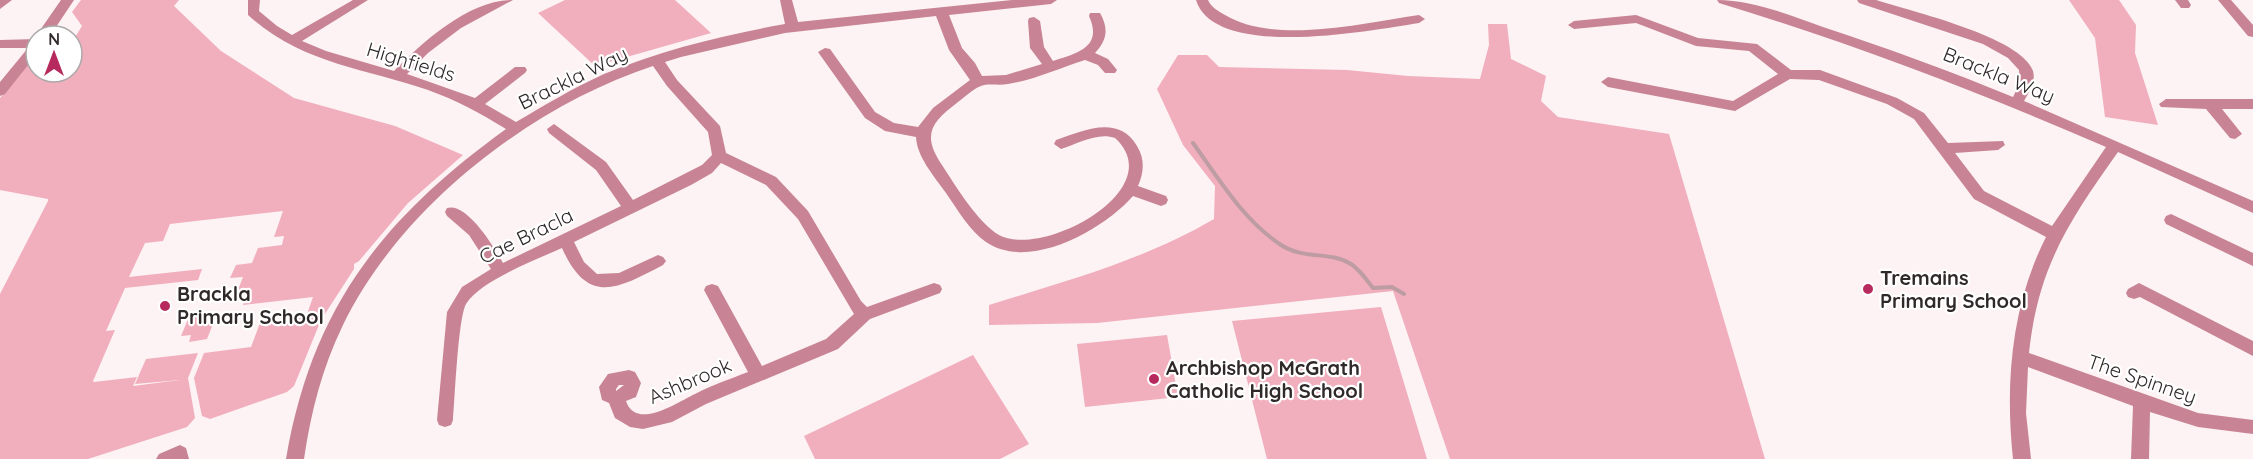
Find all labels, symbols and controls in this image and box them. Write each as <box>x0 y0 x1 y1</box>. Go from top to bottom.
north arrow <box>24 24 84 84</box>
text: N <box>48 29 60 49</box>
street label: Highfields <box>364 36 458 87</box>
street label: Brackla Way <box>514 40 631 115</box>
street label: Brackla Way <box>1940 41 2059 108</box>
street label: Cae Bracla <box>475 202 577 269</box>
place label: Tremains Primary School <box>1880 265 2027 313</box>
place label: Brackla Primary School <box>177 281 324 329</box>
marker: Tremains Primary School <box>1861 282 1875 296</box>
marker: Brackla Primary School <box>158 299 172 313</box>
street label: The Spinney <box>2084 348 2200 409</box>
street label: Ashbrook <box>644 352 735 409</box>
place label: Archbishop McGrath Catholic High School <box>1166 355 1363 403</box>
marker: Archbishop McGrath Catholic High School <box>1147 372 1161 386</box>

